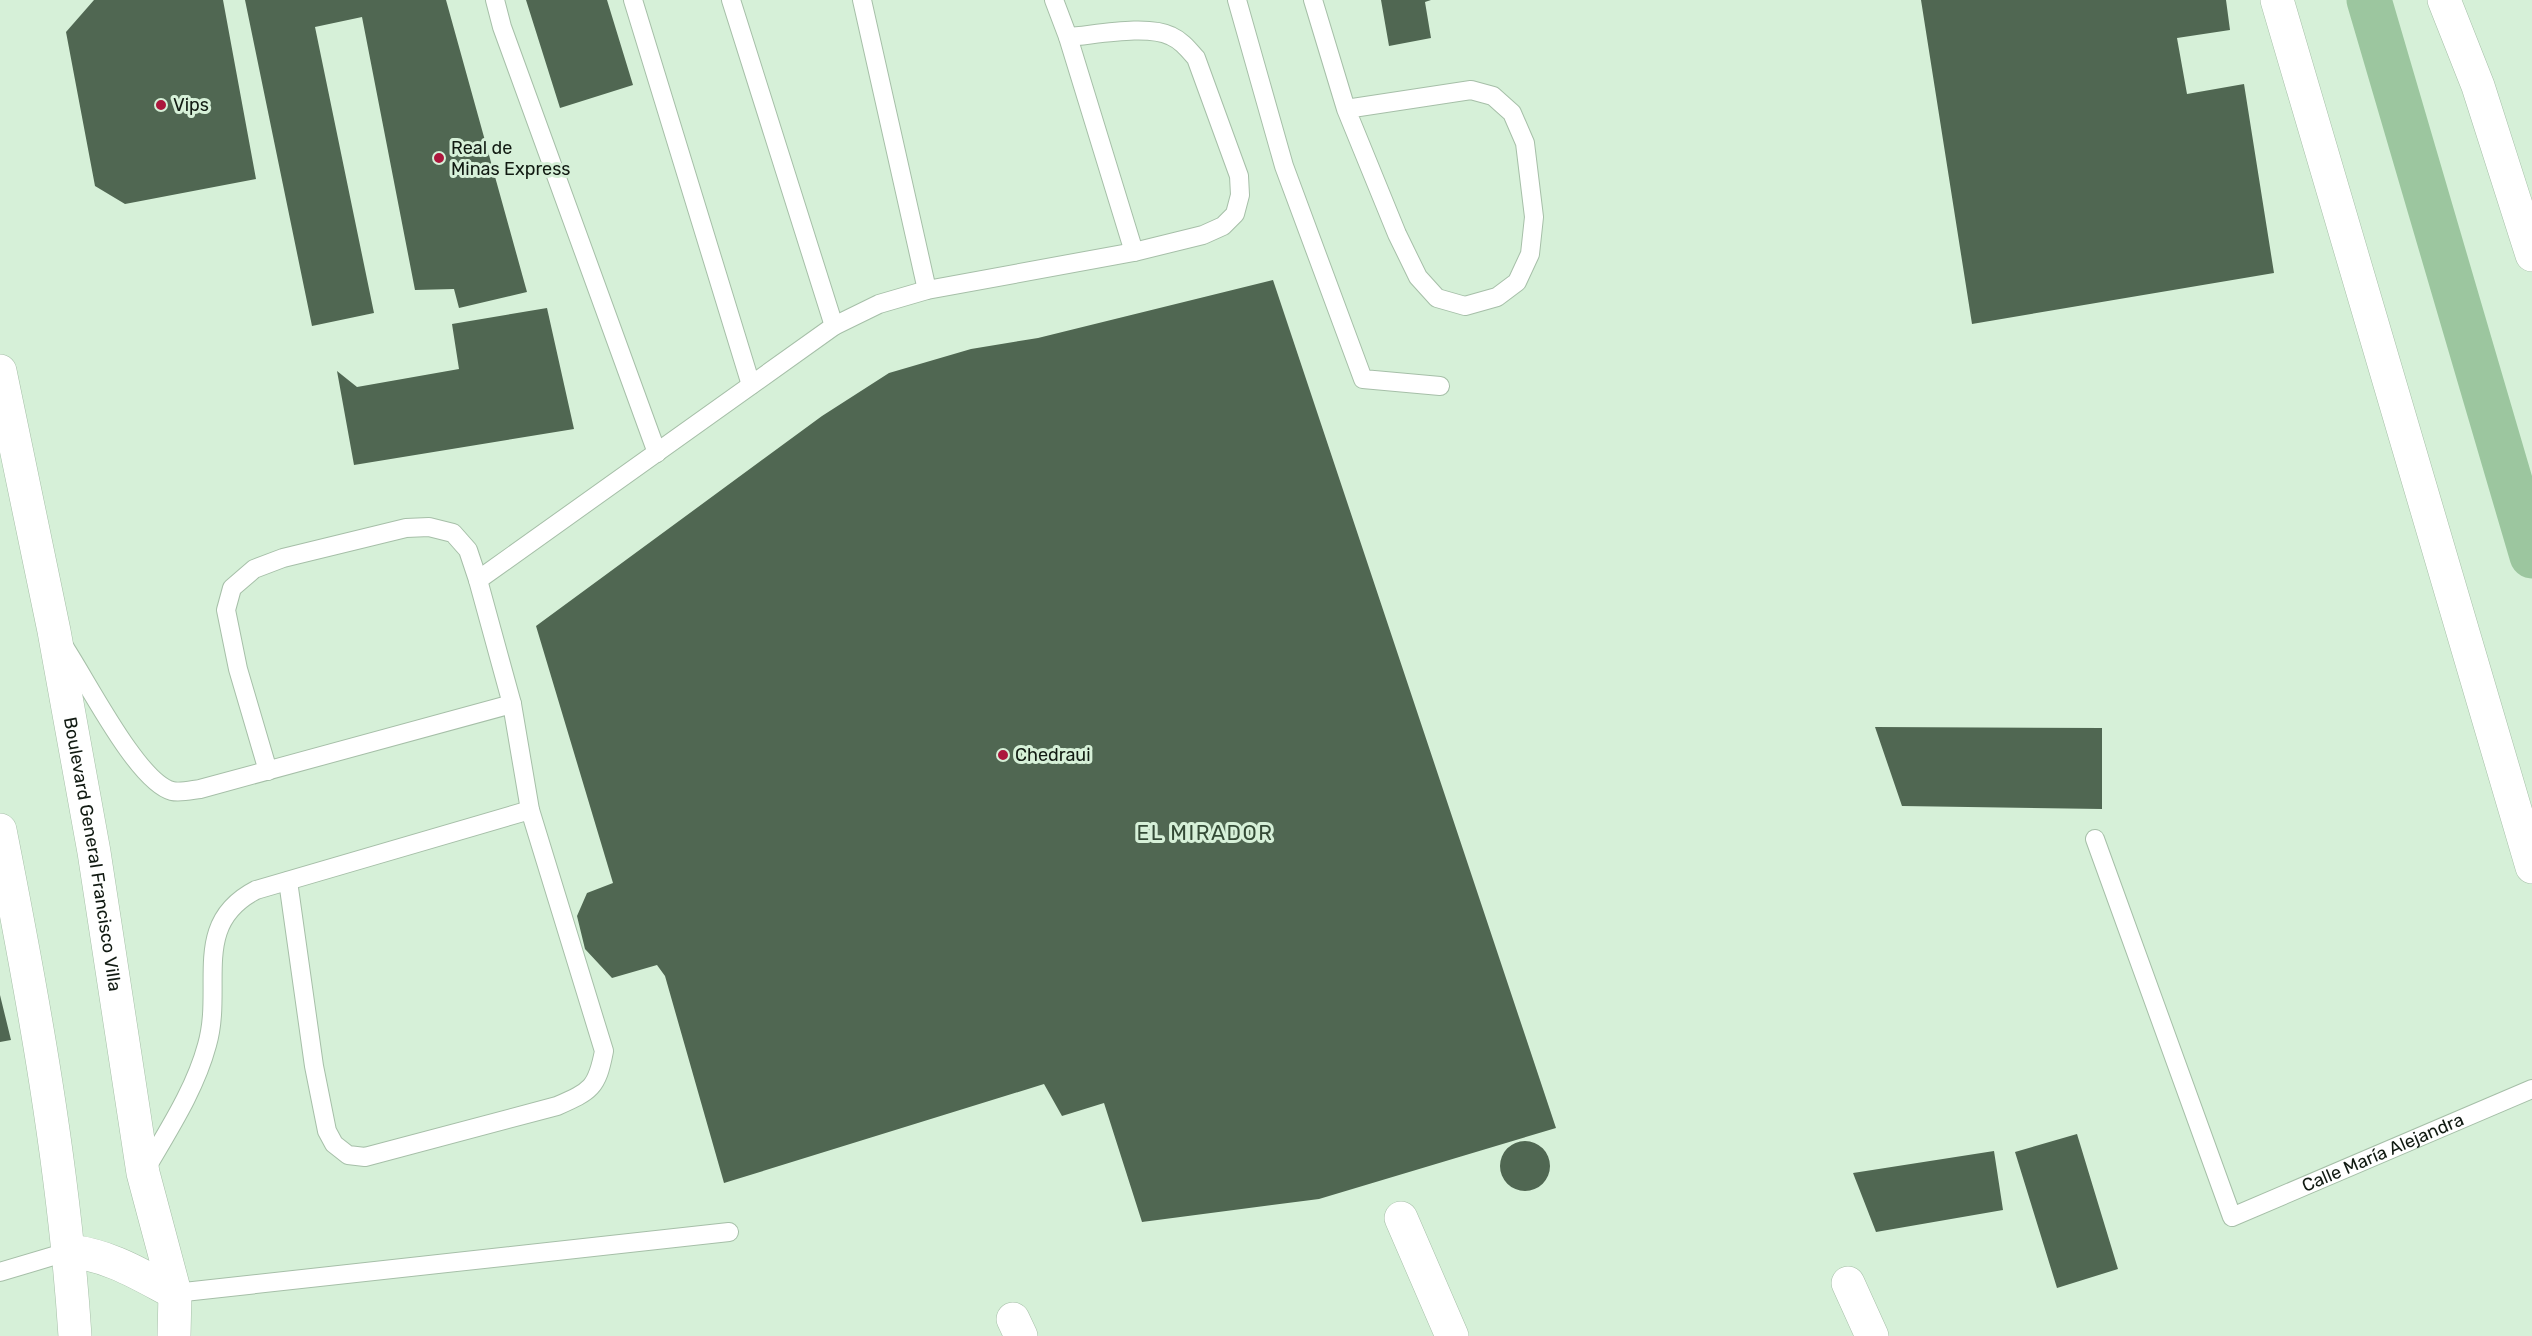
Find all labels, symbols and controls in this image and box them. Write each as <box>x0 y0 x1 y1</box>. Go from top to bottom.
place label: Vips <box>173 94 209 116</box>
marker: Vips <box>154 98 168 112</box>
place label: Real de Minas Express <box>451 137 571 180</box>
marker: Real de Minas Express <box>432 151 446 165</box>
street label: Boulevard General Francisco Villa <box>59 715 126 993</box>
place label: Chedraui <box>1015 744 1091 766</box>
marker: Chedraui <box>996 748 1010 762</box>
district label: EL MIRADOR <box>1137 820 1273 845</box>
street label: Calle María Alejandra <box>2299 1108 2467 1197</box>

